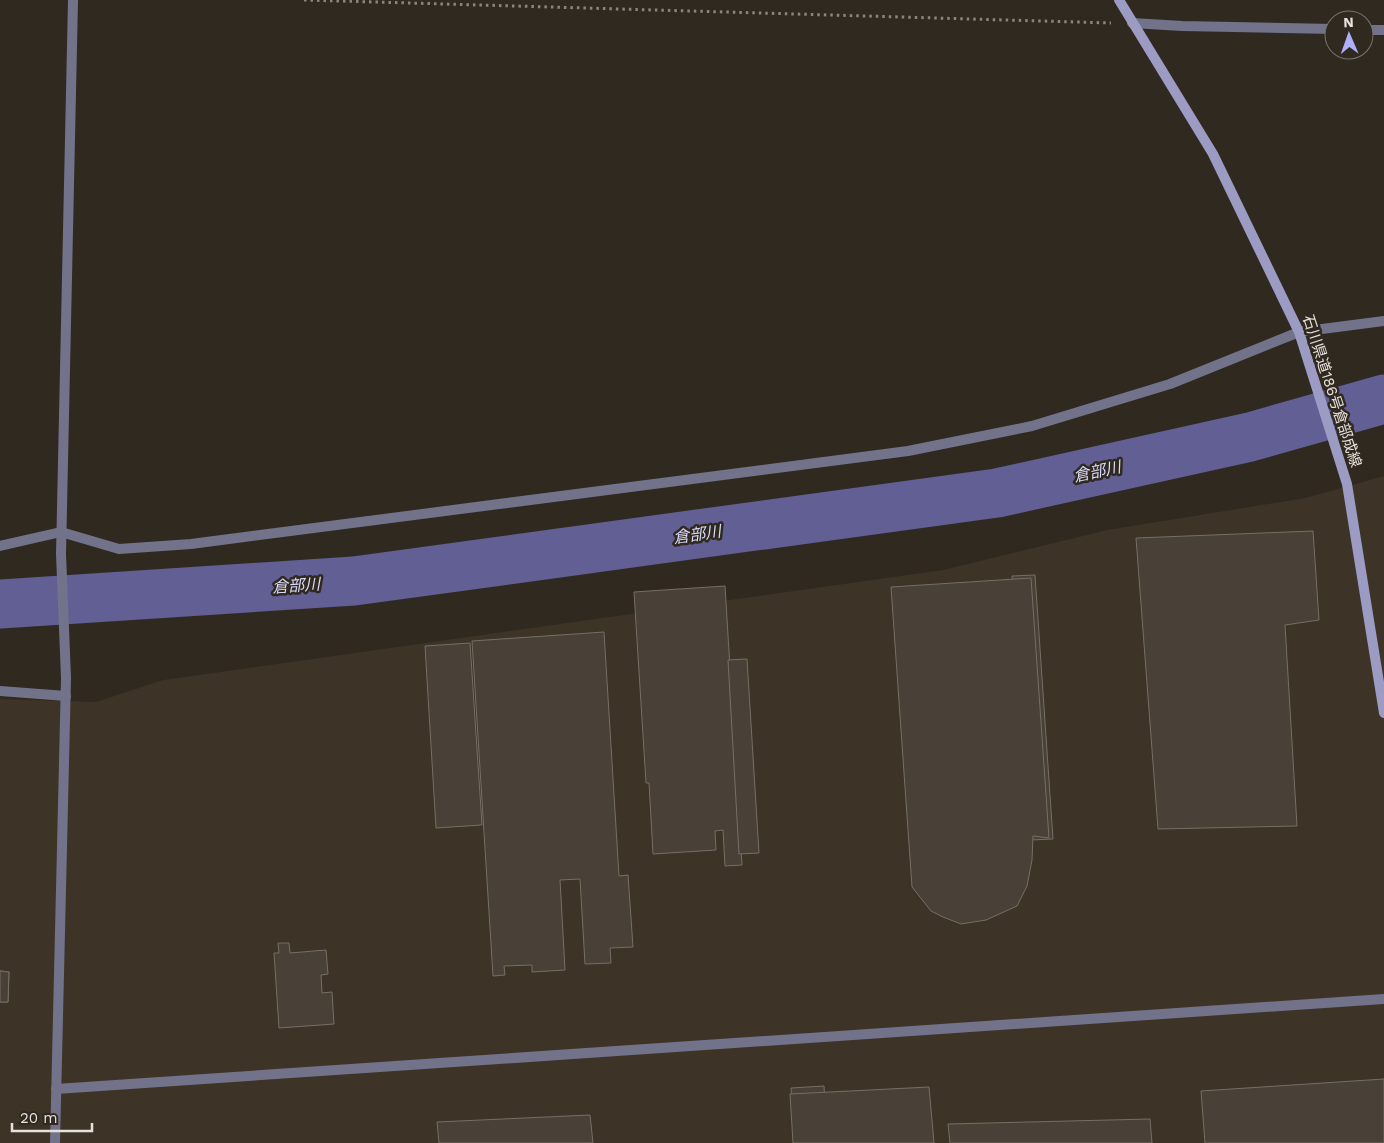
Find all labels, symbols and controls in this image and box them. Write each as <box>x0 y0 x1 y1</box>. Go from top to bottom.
north arrow <box>1324 10 1374 60</box>
text: N <box>1343 14 1354 30</box>
street label: 石川県道186号倉部成線 <box>1299 313 1365 469</box>
water label: 倉部川 <box>1072 457 1125 486</box>
water label: 倉部川 <box>672 521 724 547</box>
water label: 倉部川 <box>271 574 323 597</box>
scale bar <box>12 1100 92 1132</box>
text: 20 m <box>20 1109 58 1127</box>

